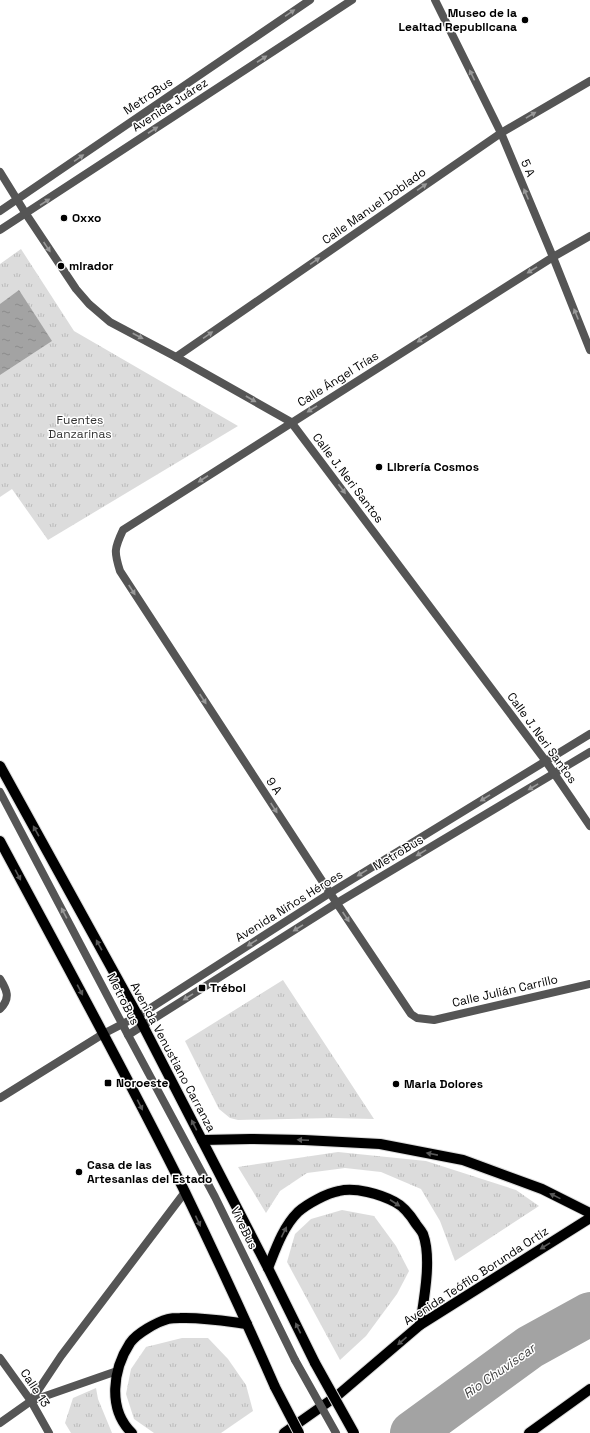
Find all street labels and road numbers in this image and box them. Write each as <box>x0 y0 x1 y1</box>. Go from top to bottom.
street label: MetroBus <box>120 74 176 118</box>
street label: Avenida Juárez <box>129 75 211 135</box>
street label: 5 A <box>517 157 539 180</box>
street label: Calle Manuel Doblado <box>319 164 429 248</box>
street label: Calle Ángel Trías <box>294 348 382 410</box>
street label: Calle J. Neri Santos <box>309 430 387 526</box>
street label: Calle J. Neri Santos <box>504 689 580 787</box>
street label: 9 A <box>262 774 286 798</box>
street label: MetroBus <box>370 832 426 874</box>
street label: Avenida Niños Héroes <box>232 866 346 946</box>
street label: MetroBus <box>103 970 143 1028</box>
street label: Calle Julián Carrillo <box>451 971 559 1011</box>
street label: Avenida Venustiano Carranza <box>127 979 219 1135</box>
street label: ViveBus <box>227 1204 261 1252</box>
street label: Avenida Teófilo Borunda Ortiz <box>401 1223 551 1329</box>
street label: Calle 13 <box>17 1366 53 1410</box>

